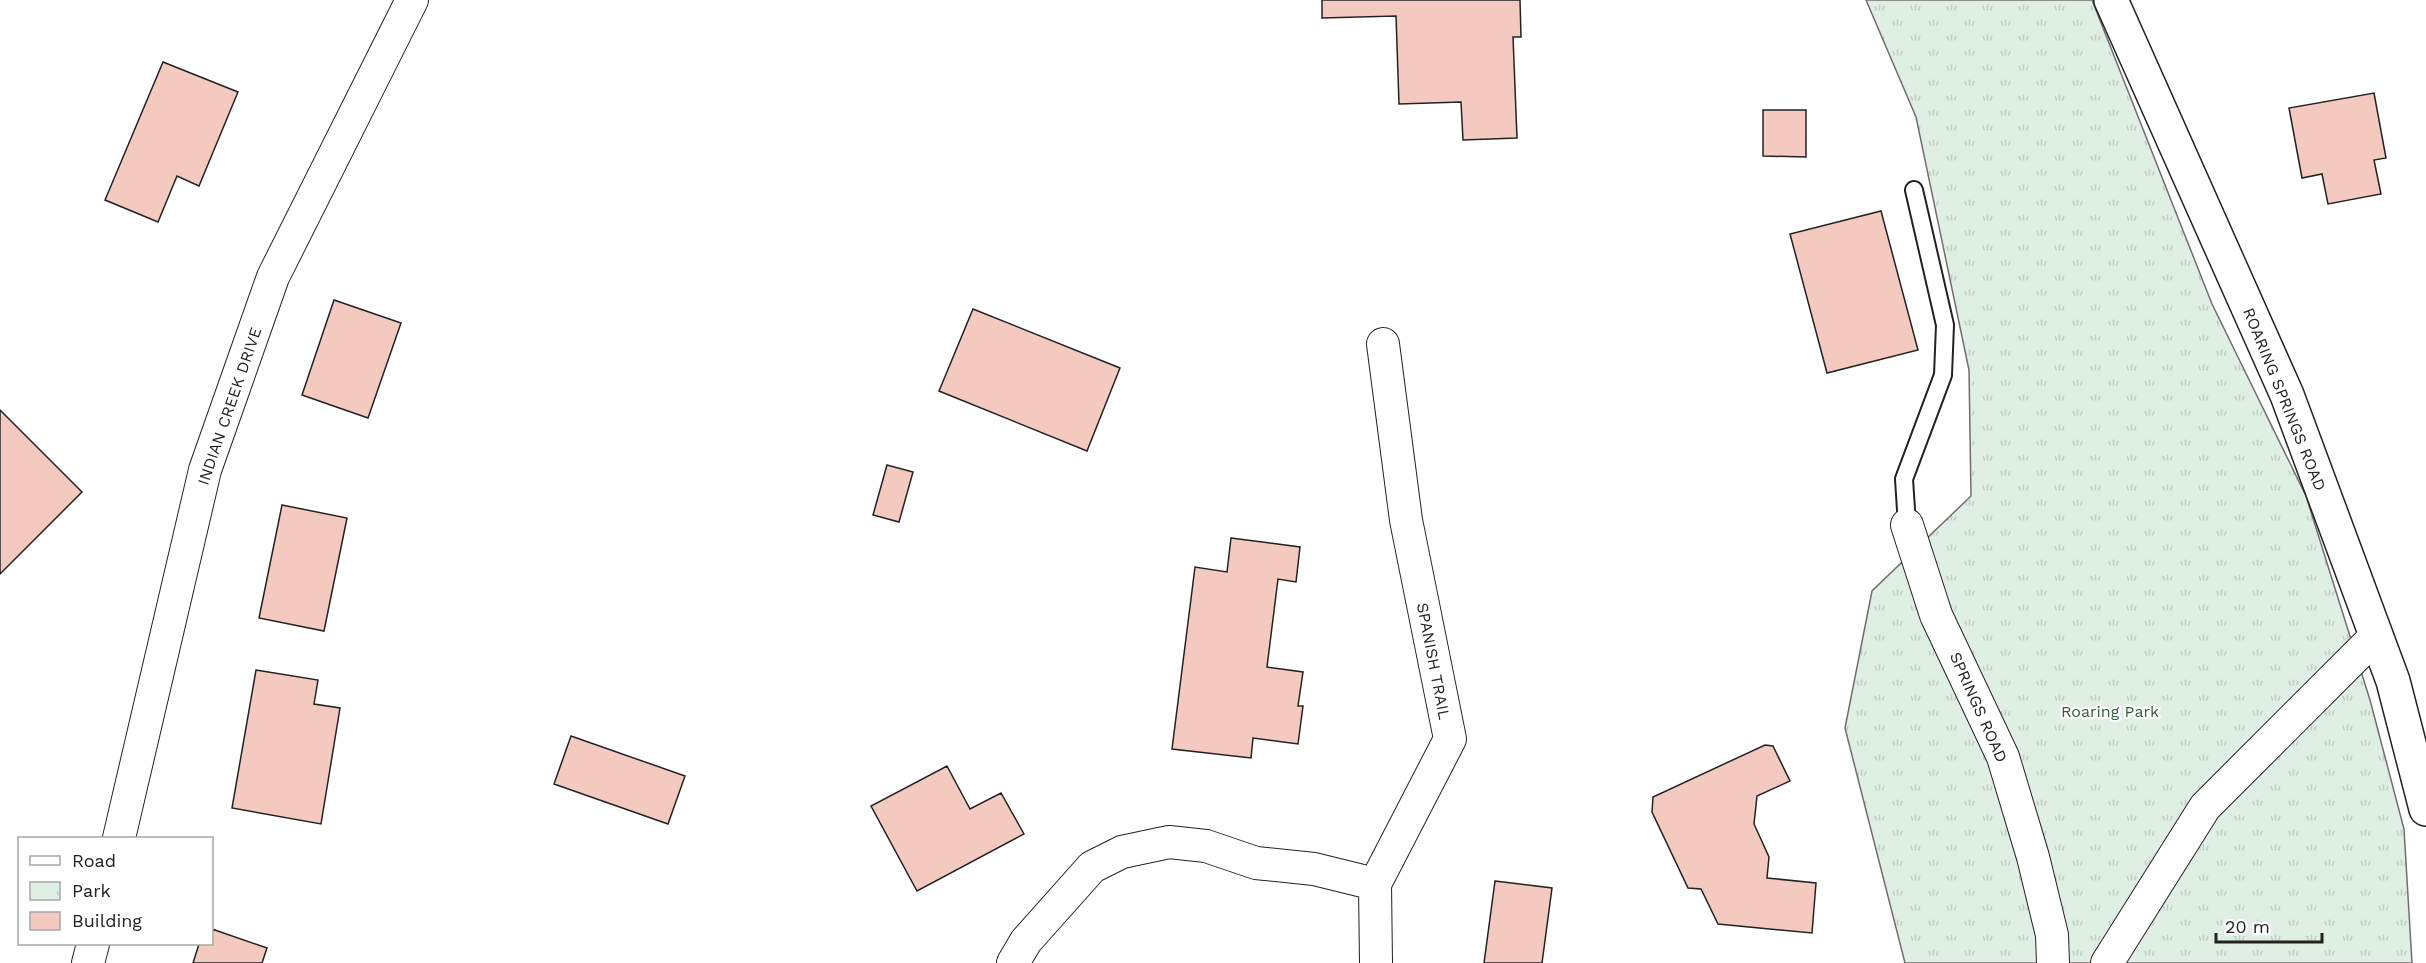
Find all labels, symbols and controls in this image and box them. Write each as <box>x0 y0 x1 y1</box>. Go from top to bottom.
street label: ROARING SPRINGS ROAD <box>2239 305 2330 493</box>
street label: INDIAN CREEK DRIVE <box>194 325 265 488</box>
street label: SPANISH TRAIL <box>1413 601 1454 721</box>
street label: SPRINGS ROAD <box>1946 649 2011 765</box>
park label: Roaring Park <box>2061 702 2159 721</box>
legend <box>18 837 213 945</box>
text: Road <box>72 850 116 871</box>
text: Park <box>72 880 111 901</box>
scale bar <box>2216 906 2322 944</box>
text: Building <box>72 910 142 931</box>
text: 20 m <box>2225 916 2270 937</box>

